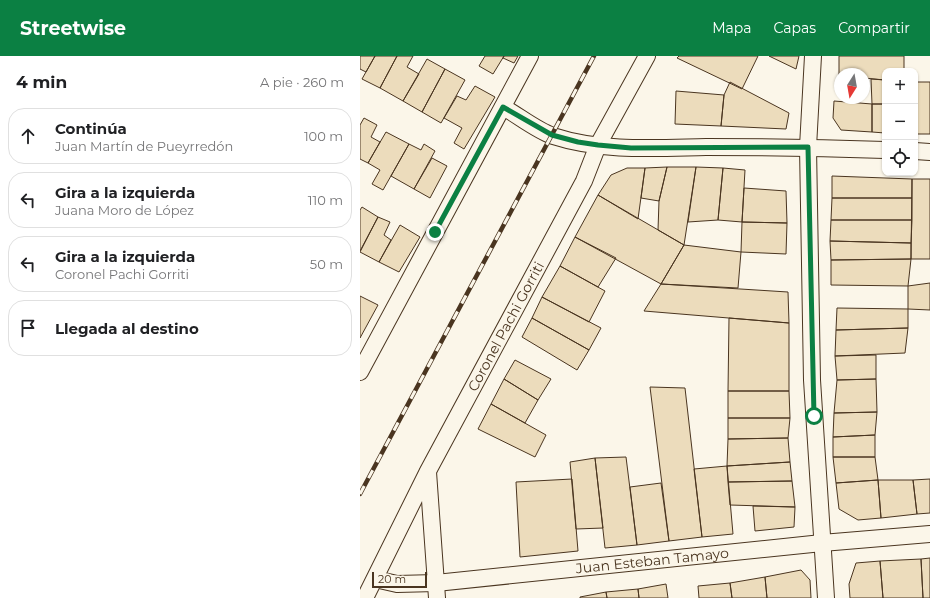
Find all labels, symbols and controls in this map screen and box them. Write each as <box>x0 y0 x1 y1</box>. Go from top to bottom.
text: Streetwise <box>20 17 126 40</box>
text: Mapa <box>712 19 752 37</box>
text: Capas <box>774 19 816 37</box>
text: Compartir <box>838 19 910 37</box>
north arrow <box>834 68 870 104</box>
map controls <box>882 68 918 176</box>
button: + <box>882 68 918 104</box>
text: 4 min <box>16 72 67 92</box>
text: A pie · 260 m <box>260 74 344 90</box>
button: − <box>882 104 918 140</box>
text: Continúa <box>55 119 127 138</box>
icon: ahead <box>17 125 39 147</box>
text: 100 m <box>304 128 343 144</box>
text: Juan Martín de Pueyrredón <box>55 138 233 154</box>
button: locate <box>882 140 918 176</box>
text: Gira a la izquierda <box>55 183 195 202</box>
icon: left <box>17 189 39 211</box>
text: 110 m <box>308 192 343 208</box>
text: Juana Moro de López <box>55 202 194 218</box>
route end <box>426 223 444 241</box>
text: Gira a la izquierda <box>55 247 195 266</box>
icon: left <box>17 253 39 275</box>
text: 50 m <box>310 256 343 272</box>
street label: Coronel Pachi Gorriti <box>464 258 548 394</box>
text: Coronel Pachi Gorriti <box>55 266 189 282</box>
icon: arrive <box>17 317 39 339</box>
text: Llegada al destino <box>55 319 199 338</box>
route start <box>805 407 823 425</box>
street label: Juan Esteban Tamayo <box>574 544 730 578</box>
scale bar <box>372 570 427 589</box>
text: 20 m <box>378 572 406 586</box>

